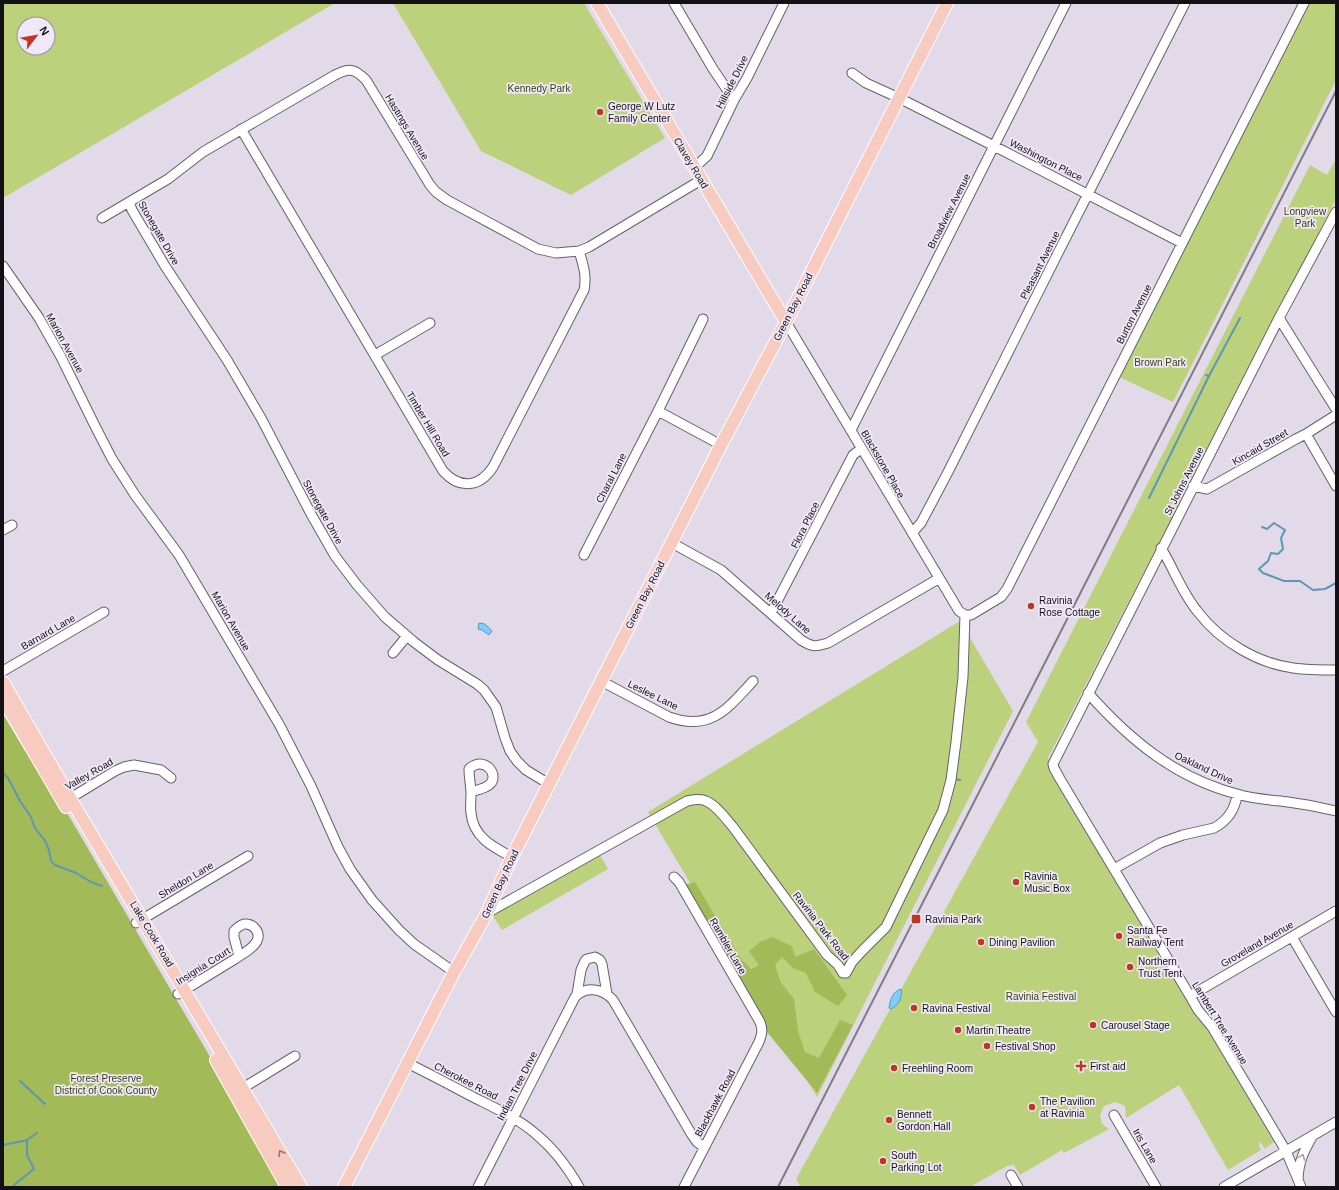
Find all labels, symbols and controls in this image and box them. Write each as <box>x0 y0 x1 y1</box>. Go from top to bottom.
north arrow <box>16 16 56 56</box>
text: N <box>37 24 52 37</box>
street label: Hillside Drive <box>714 53 750 110</box>
park label: Kennedy Park <box>508 83 571 94</box>
street label: Hastings Avenue <box>383 92 431 162</box>
place label: George W Lutz Family Center <box>608 101 675 124</box>
marker: George W Lutz Family Center <box>595 107 605 117</box>
street label: Clavey Road <box>672 136 710 190</box>
street label: Washington Place <box>1008 137 1085 183</box>
street label: Broadview Avenue <box>925 171 973 250</box>
street label: Stonegate Drive <box>136 199 182 267</box>
park label: Longview Park <box>1284 206 1327 229</box>
street label: Pleasant Avenue <box>1018 229 1062 301</box>
street label: Green Bay Road <box>771 271 815 343</box>
street label: Burton Avenue <box>1114 282 1154 346</box>
street label: Marion Avenue <box>44 311 86 375</box>
park label: Brown Park <box>1134 357 1187 368</box>
street label: Timber Hill Road <box>404 389 452 459</box>
street label: Kincaid Street <box>1230 427 1290 467</box>
street label: Blackstone Place <box>859 428 907 500</box>
street label: St Johns Avenue <box>1162 445 1206 517</box>
street label: Charal Lane <box>594 451 628 505</box>
street label: Stonegate Drive <box>301 478 345 546</box>
street label: Flora Place <box>789 500 822 550</box>
street label: Green Bay Road <box>623 559 667 631</box>
street label: Marion Avenue <box>210 589 253 653</box>
street label: Melody Lane <box>763 590 814 636</box>
place label: Ravinia Rose Cottage <box>1039 595 1101 618</box>
marker: Ravinia Rose Cottage <box>1026 601 1036 611</box>
street label: Barnard Lane <box>19 612 77 652</box>
street label: Leslee Lane <box>626 678 680 712</box>
street label: Oakland Drive <box>1173 750 1235 787</box>
street label: Valley Road <box>63 756 115 792</box>
street label: Green Bay Road <box>479 848 521 920</box>
street label: Sheldon Lane <box>157 859 216 901</box>
place label: Ravinia Music Box <box>1024 871 1070 894</box>
marker: Ravinia Music Box <box>1011 877 1021 887</box>
street label: Ravinia Park Road <box>791 890 851 962</box>
street label: Lake Cook Road <box>128 899 176 969</box>
marker: Ravinia Park <box>910 913 922 925</box>
place label: Ravinia Park <box>925 914 983 925</box>
street label: Rambler Lane <box>708 916 749 976</box>
street label: Groveland Avenue <box>1219 918 1296 969</box>
place label: Santa Fe Railway Tent <box>1127 925 1184 948</box>
marker: Santa Fe Railway Tent <box>1114 931 1124 941</box>
marker: Dining Pavilion <box>976 937 986 947</box>
place label: Dining Pavilion <box>989 937 1055 948</box>
street label: Insignia Court <box>174 945 232 987</box>
place label: Northern Trust Tent <box>1138 956 1182 979</box>
marker: Northern Trust Tent <box>1125 962 1135 972</box>
street label: Lambert Tree Avenue <box>1190 980 1250 1067</box>
park label: Ravinia Festival <box>1006 991 1076 1002</box>
marker: Ravina Festival <box>909 1003 919 1013</box>
place label: Ravina Festival <box>922 1003 990 1014</box>
marker: Carousel Stage <box>1088 1020 1098 1030</box>
place label: Carousel Stage <box>1101 1020 1170 1031</box>
marker: Martin Theatre <box>953 1025 963 1035</box>
place label: Martin Theatre <box>966 1025 1031 1036</box>
marker: Festival Shop <box>982 1041 992 1051</box>
place label: Festival Shop <box>995 1041 1056 1052</box>
street label: Indian Tree Drive <box>495 1049 539 1122</box>
street label: Cherokee Road <box>432 1060 500 1102</box>
marker: First aid <box>1075 1060 1087 1072</box>
place label: First aid <box>1090 1061 1126 1072</box>
marker: Freehling Room <box>889 1063 899 1073</box>
place label: Freehling Room <box>902 1063 973 1074</box>
street label: Blackhawk Road <box>693 1068 737 1138</box>
park label: Forest Preserve District of Cook County <box>55 1073 157 1096</box>
place label: The Pavilion at Ravinia <box>1040 1096 1095 1119</box>
marker: The Pavilion at Ravinia <box>1027 1102 1037 1112</box>
place label: Bennett Gordon Hall <box>897 1109 950 1132</box>
marker: Bennett Gordon Hall <box>884 1115 894 1125</box>
street label: Iris Lane <box>1131 1127 1160 1166</box>
one-way arrow <box>278 1150 285 1157</box>
place label: South Parking Lot <box>891 1150 942 1173</box>
one-way arrow <box>1297 1154 1305 1161</box>
marker: South Parking Lot <box>878 1156 888 1166</box>

